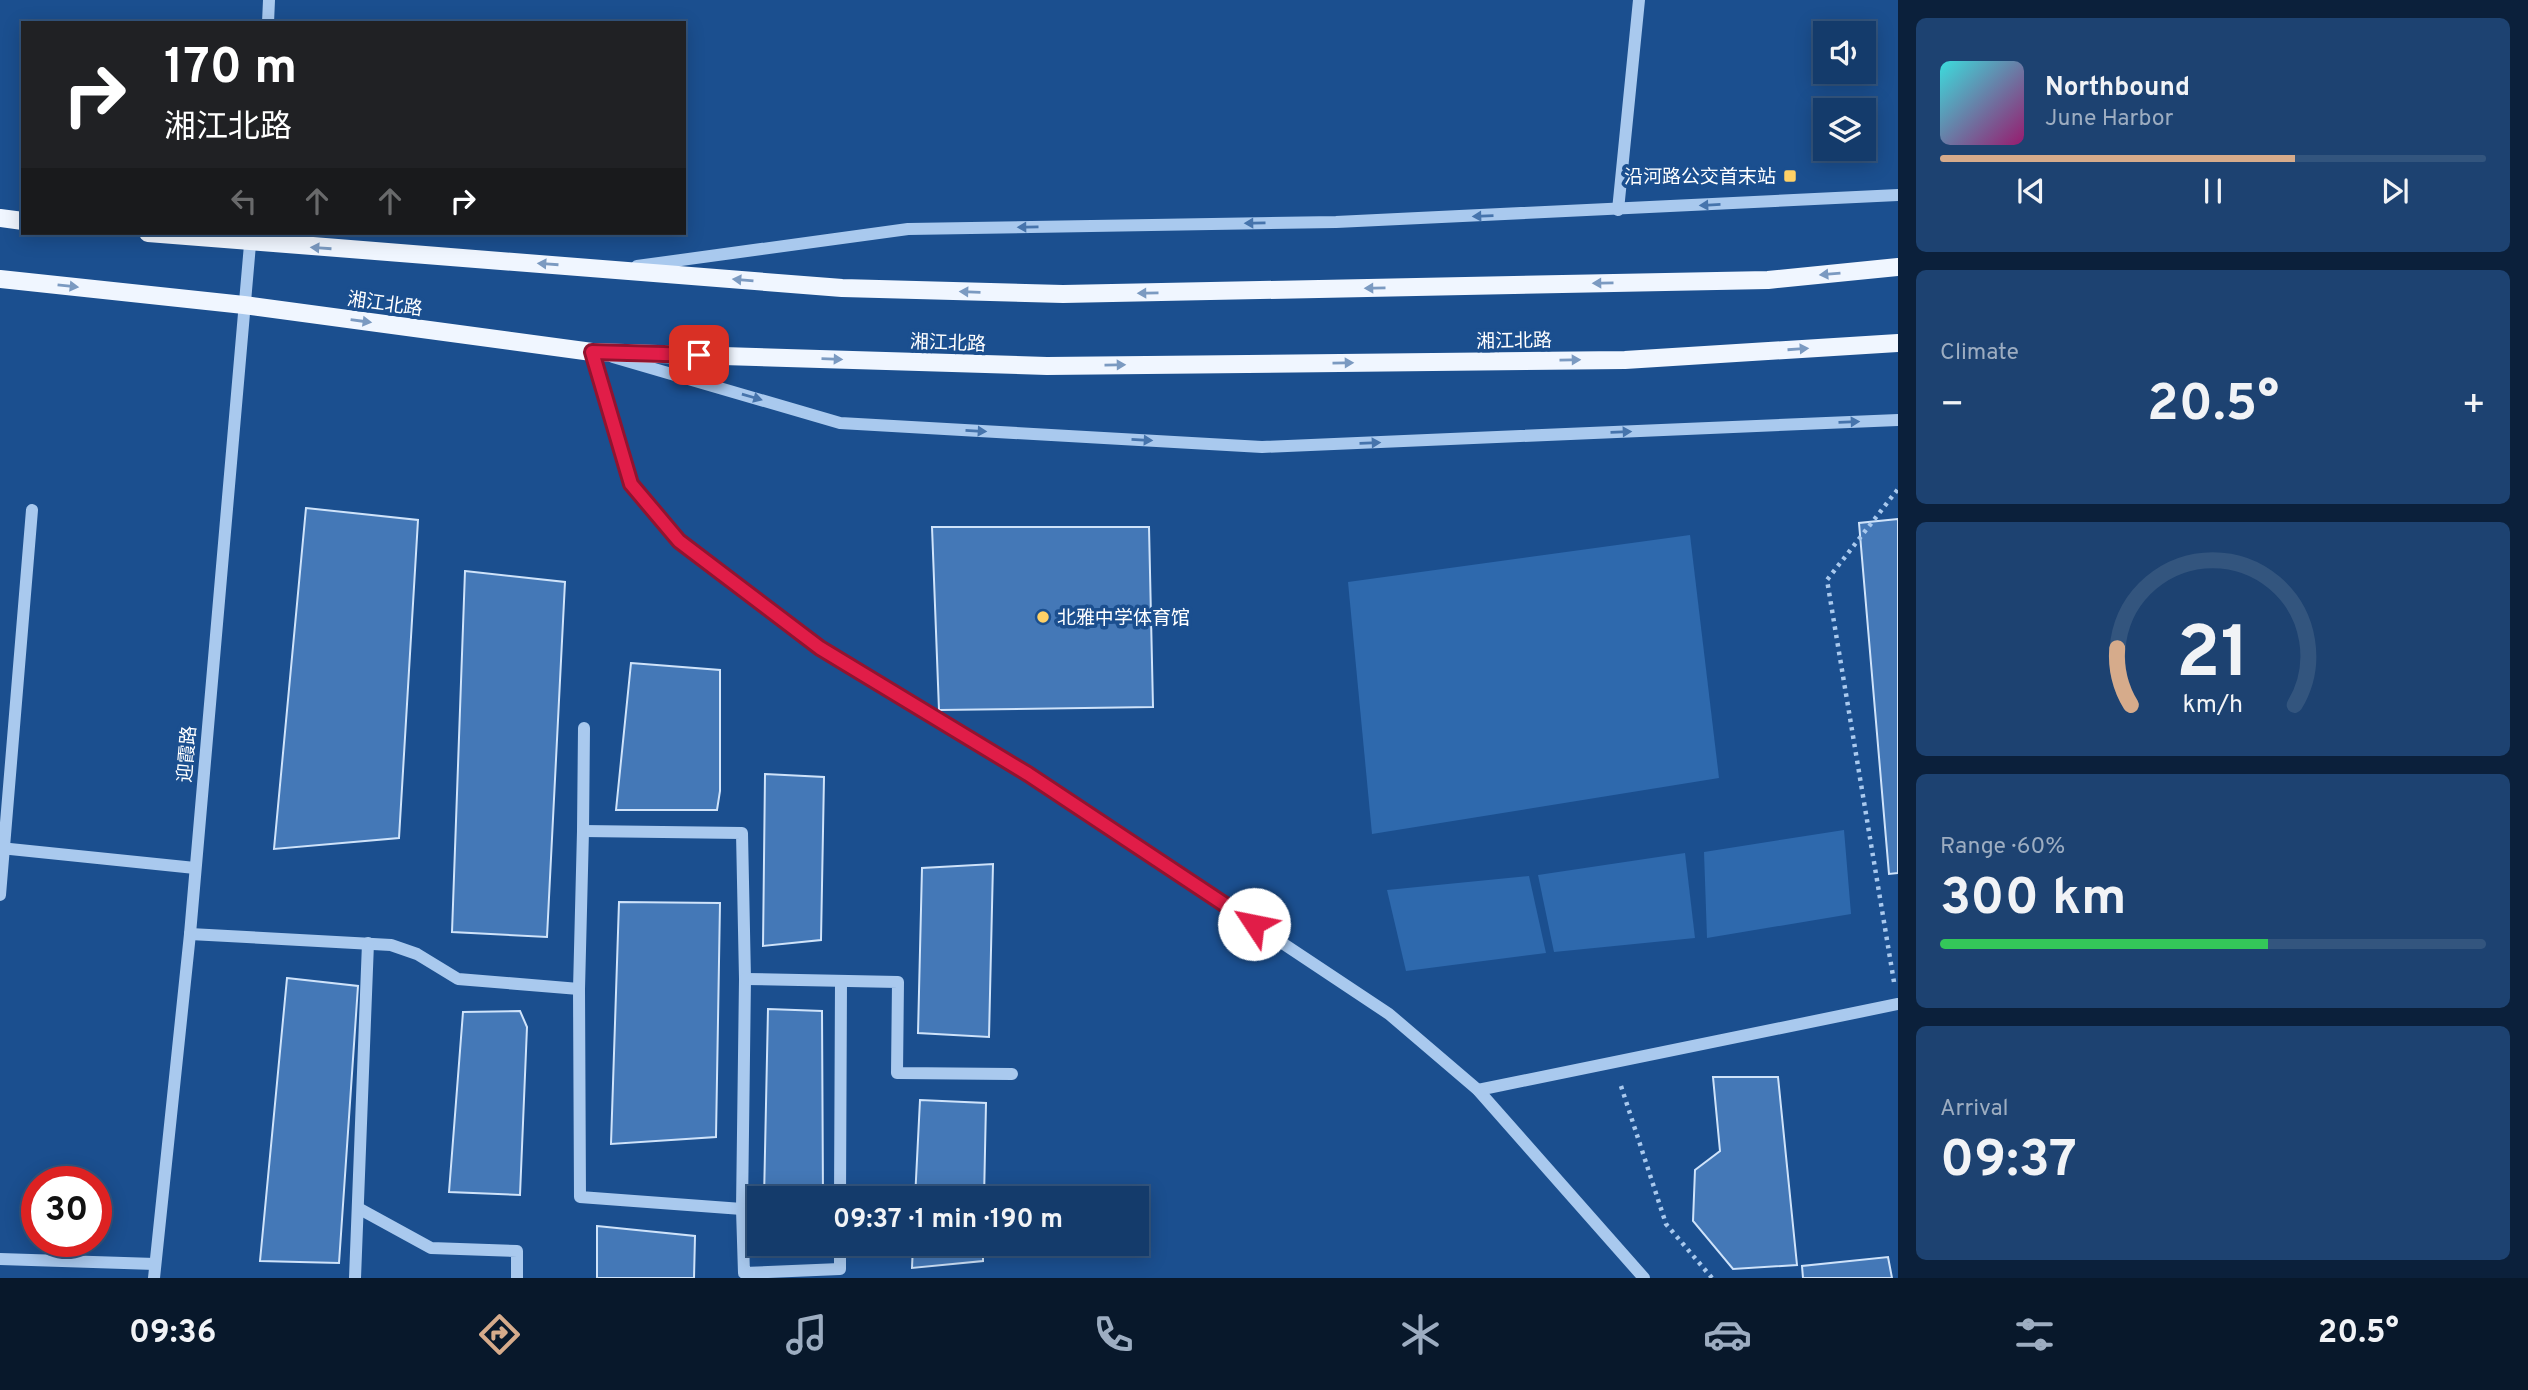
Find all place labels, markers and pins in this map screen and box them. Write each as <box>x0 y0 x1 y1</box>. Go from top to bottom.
place label: 沿河路公交首末站 <box>1624 166 1776 190</box>
marker: 沿河路公交首末站 <box>1782 168 1798 184</box>
pin <box>669 325 729 385</box>
place label: 北雅中学体育馆 <box>1057 607 1190 631</box>
marker: 北雅中学体育馆 <box>1035 609 1051 625</box>

